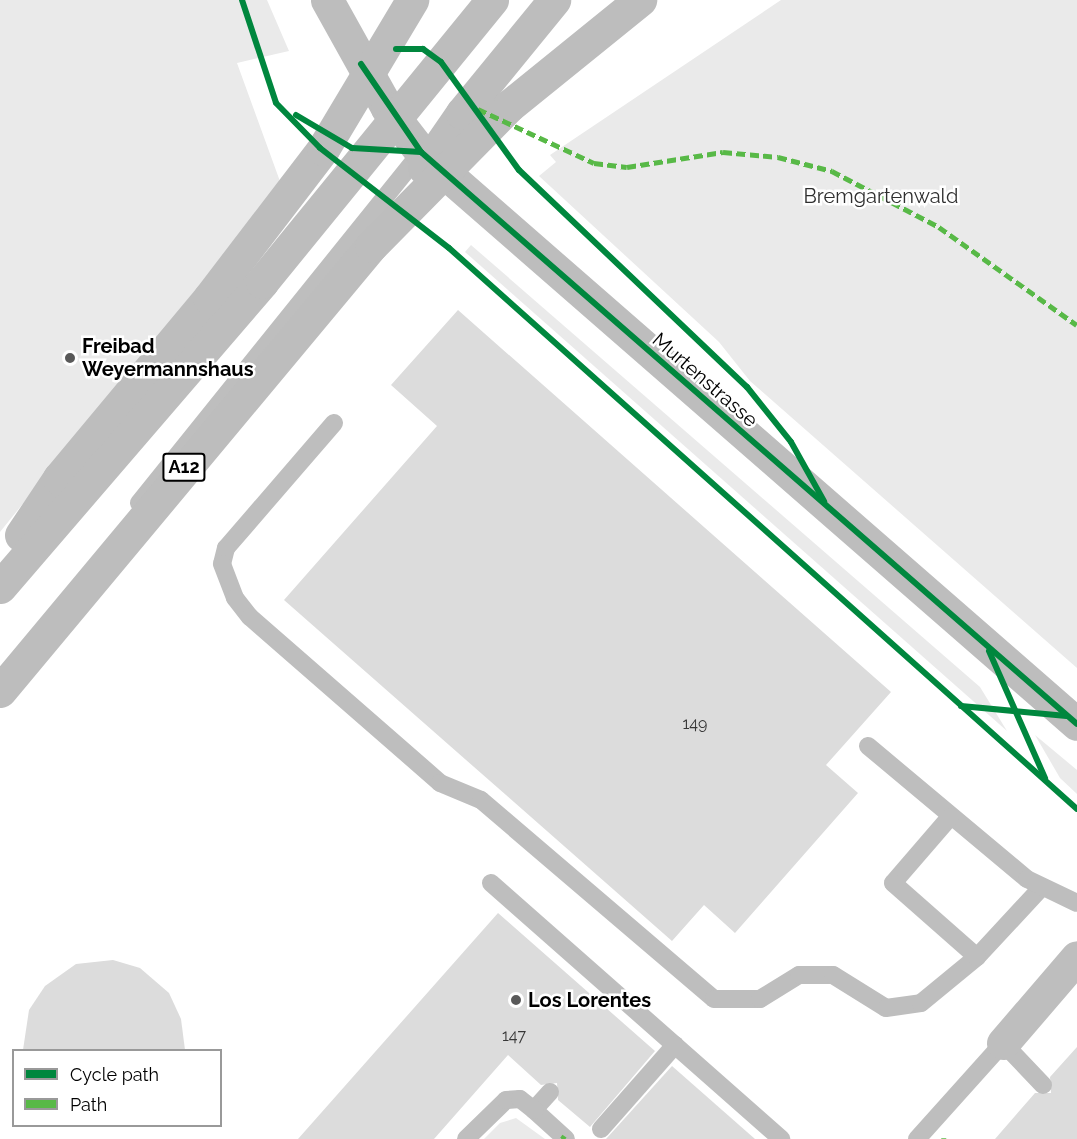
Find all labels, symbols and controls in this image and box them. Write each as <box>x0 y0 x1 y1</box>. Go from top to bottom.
park label: Bremgartenwald <box>804 184 958 208</box>
street label: Murtenstrasse <box>647 328 763 432</box>
place label: Freibad Weyermannshaus <box>82 334 254 381</box>
marker: Freibad Weyermannshaus <box>63 351 77 365</box>
road number: A12 <box>162 452 207 482</box>
house number: 149 <box>683 714 707 734</box>
place label: Los Lorentes <box>528 988 651 1012</box>
marker: Los Lorentes <box>509 993 523 1007</box>
house number: 147 <box>502 1026 526 1046</box>
legend <box>12 1049 222 1127</box>
text: Cycle path <box>70 1064 159 1085</box>
text: Path <box>70 1094 107 1115</box>

